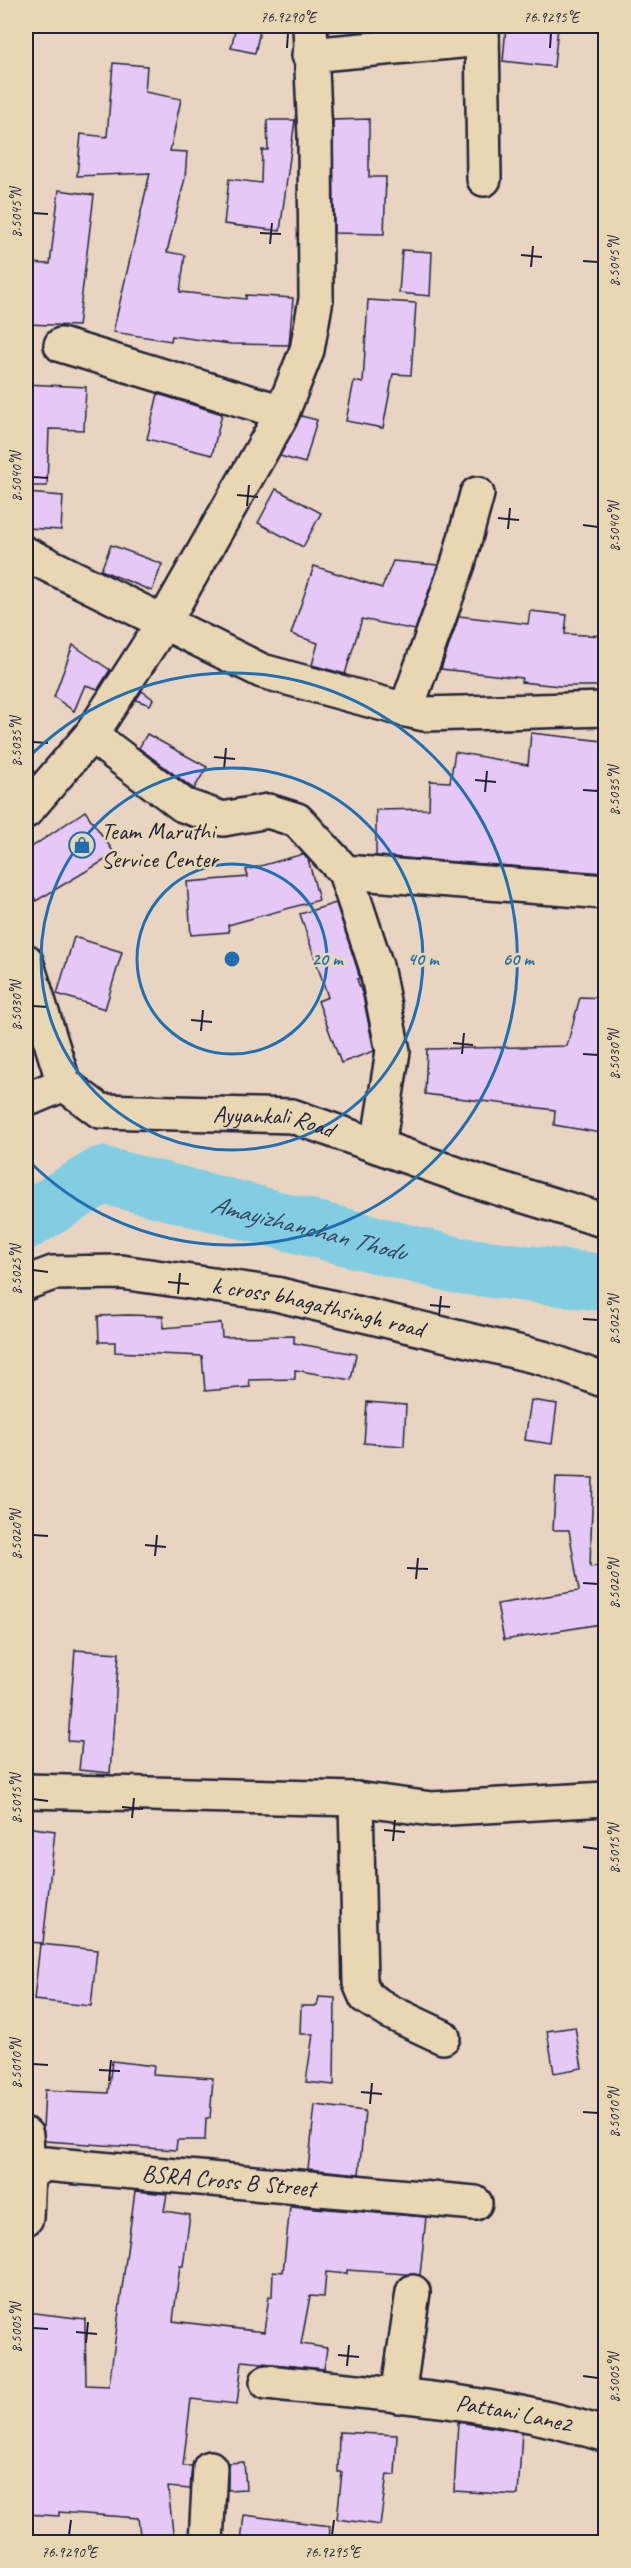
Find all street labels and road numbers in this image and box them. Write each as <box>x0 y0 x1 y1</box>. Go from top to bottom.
street label: Ayyankali Road <box>213 1099 341 1146</box>
street label: k cross bhagathsingh road <box>210 1270 431 1345</box>
street label: BSRA Cross B Street <box>141 2158 319 2204</box>
street label: Pattani Lane2 <box>454 2387 577 2440</box>

